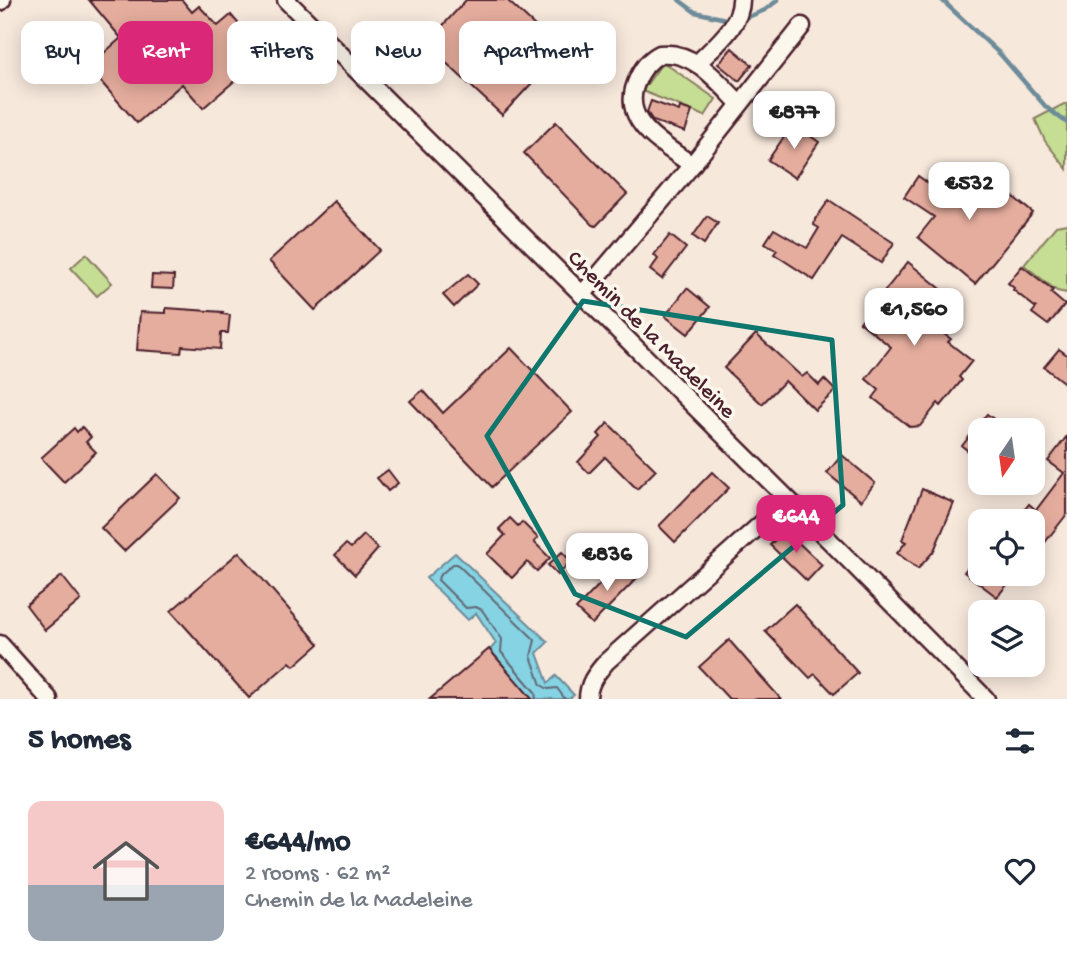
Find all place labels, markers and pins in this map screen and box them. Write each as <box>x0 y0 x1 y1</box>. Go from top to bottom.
pin: €877 <box>753 92 835 151</box>
pin: €532 <box>928 162 1010 222</box>
pin: €1,560 <box>857 288 971 348</box>
pin: €644 <box>755 496 837 555</box>
pin: €836 <box>566 534 648 593</box>

